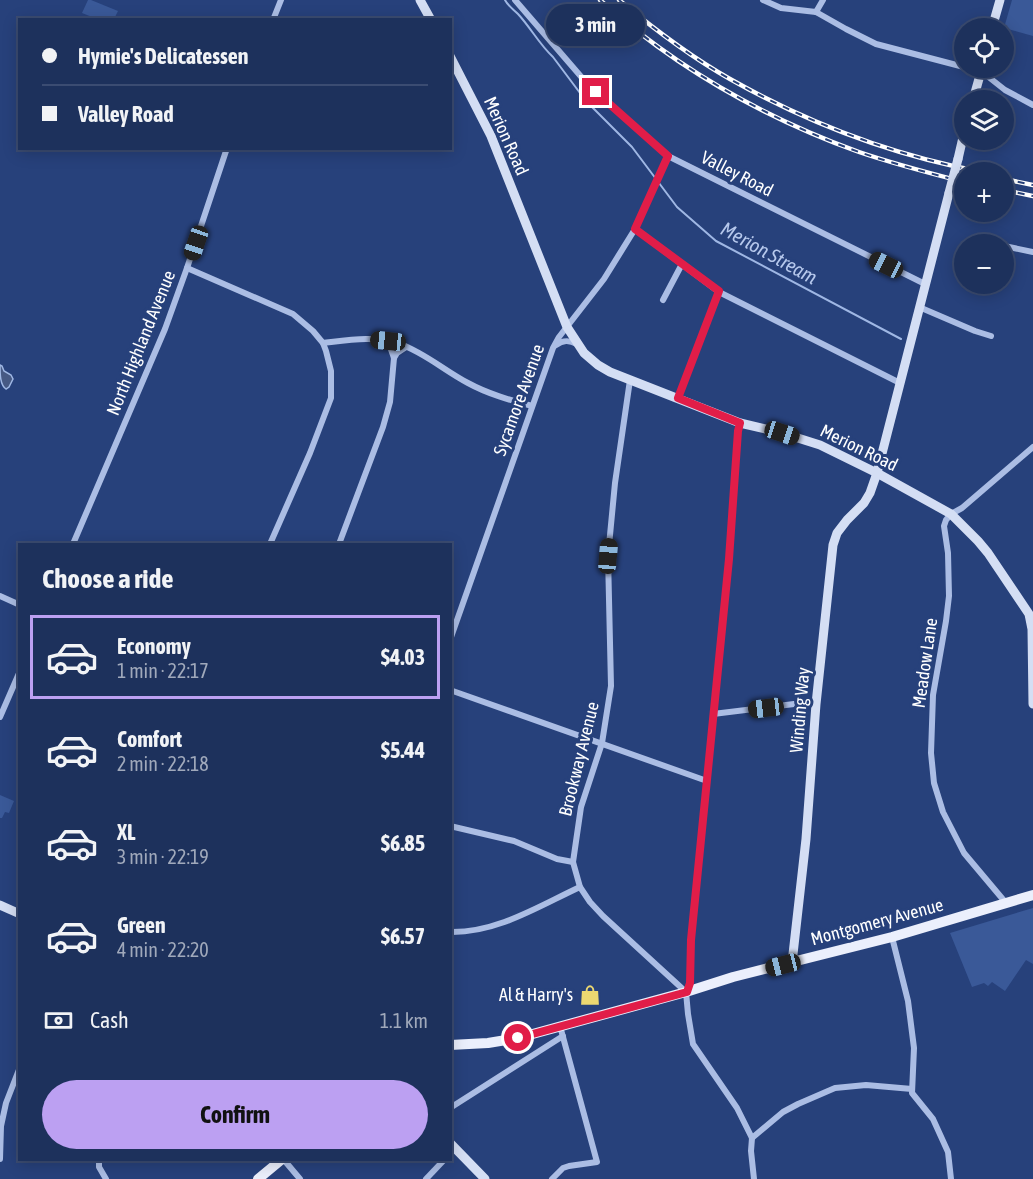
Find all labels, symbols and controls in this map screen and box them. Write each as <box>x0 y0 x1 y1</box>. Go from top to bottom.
callout: 3 min <box>546 5 646 47</box>
text: 3 min <box>575 13 616 36</box>
map controls <box>954 18 1014 294</box>
button: locate <box>954 18 1014 78</box>
text: Hymie's Delicatessen <box>78 43 248 69</box>
route end <box>582 78 609 105</box>
button: layers <box>954 90 1014 150</box>
street label: Merion Road <box>480 93 533 178</box>
text: Valley Road <box>78 101 174 127</box>
street label: Valley Road <box>698 146 777 201</box>
button: + <box>954 162 1014 222</box>
water label: Merion Stream <box>717 217 821 288</box>
car <box>182 223 210 263</box>
button: − <box>954 234 1014 294</box>
car <box>866 249 906 281</box>
street label: North Highland Avenue <box>102 267 179 418</box>
car <box>369 330 407 352</box>
street label: Sycamore Avenue <box>489 341 548 458</box>
car <box>762 419 802 447</box>
street label: Merion Road <box>817 420 901 475</box>
car <box>597 537 619 575</box>
text: Choose a ride <box>42 563 174 594</box>
street label: Meadow Lane <box>908 616 941 709</box>
icon: car <box>45 630 99 684</box>
text: Economy <box>117 633 191 659</box>
text: $4.03 <box>381 644 425 670</box>
text: 1 min · 22:17 <box>117 659 209 682</box>
street label: Winding Way <box>785 666 814 754</box>
car <box>747 697 785 719</box>
street label: Brookway Avenue <box>554 699 603 818</box>
icon: car <box>45 723 99 777</box>
text: Comfort <box>117 726 182 752</box>
text: $5.44 <box>381 737 425 763</box>
text: 2 min · 22:18 <box>117 752 209 775</box>
icon: car <box>45 816 99 870</box>
text: XL <box>117 819 135 845</box>
text: $6.85 <box>381 830 425 856</box>
text: 3 min · 22:19 <box>117 845 209 868</box>
street label: Montgomery Avenue <box>808 894 945 949</box>
icon: car <box>45 909 99 963</box>
text: Green <box>117 912 166 938</box>
text: $6.57 <box>381 923 425 949</box>
text: 4 min · 22:20 <box>117 938 209 961</box>
car <box>763 952 803 978</box>
shop icon: Al & Harry's <box>578 983 602 1007</box>
place label: Al & Harry's <box>499 984 573 1005</box>
icon: cash <box>42 1004 75 1037</box>
text: Cash <box>90 1007 129 1033</box>
text: 1.1 km <box>380 1009 428 1032</box>
route start <box>504 1024 531 1051</box>
button: Confirm <box>42 1080 428 1149</box>

